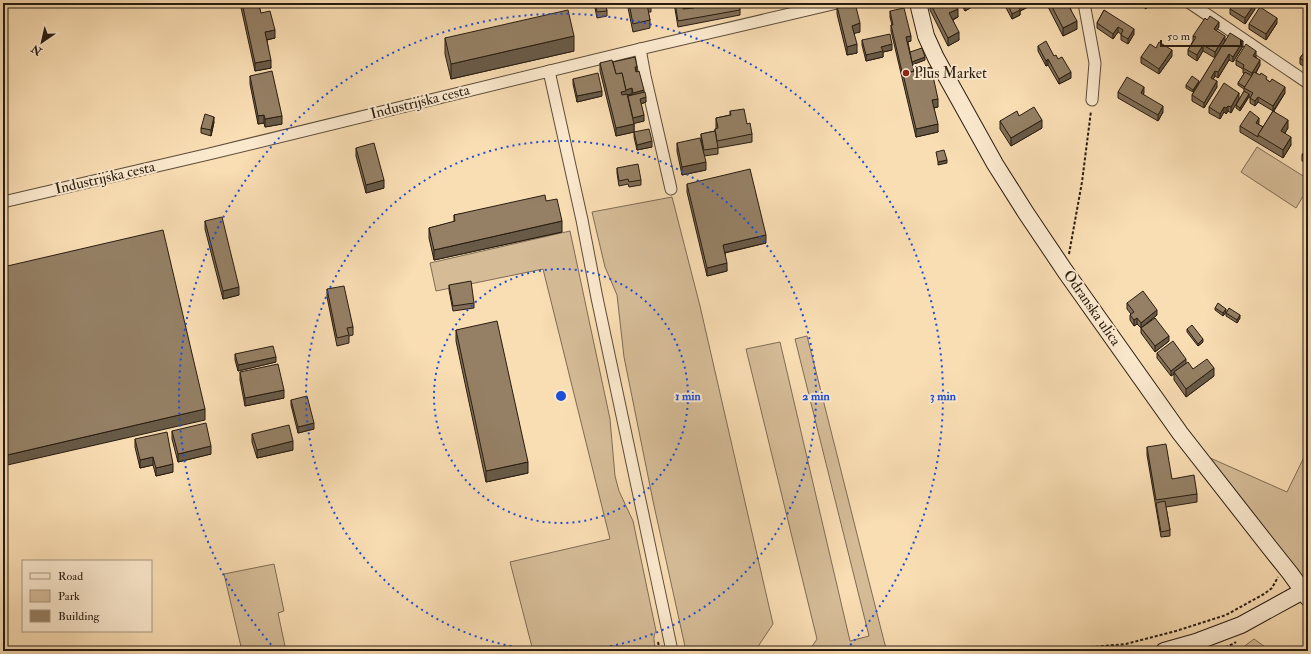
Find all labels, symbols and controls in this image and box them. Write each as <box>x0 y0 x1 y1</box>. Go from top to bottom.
north arrow <box>22 22 62 62</box>
scale bar <box>1161 22 1241 48</box>
text: 50 m <box>1167 29 1191 44</box>
text: N <box>28 41 45 59</box>
place label: Plus Market <box>914 64 987 83</box>
marker: Plus Market <box>901 68 911 78</box>
street label: Industrijska cesta <box>368 80 473 124</box>
street label: Industrijska cesta <box>53 157 158 199</box>
street label: Odranska ulica <box>1059 266 1126 350</box>
centre of rings <box>554 389 568 403</box>
text: 1 min <box>675 389 702 404</box>
text: 2 min <box>802 389 830 404</box>
text: 3 min <box>930 389 957 404</box>
legend <box>22 560 152 632</box>
text: Road <box>58 569 83 584</box>
text: Park <box>58 589 80 604</box>
text: Building <box>58 609 101 624</box>

